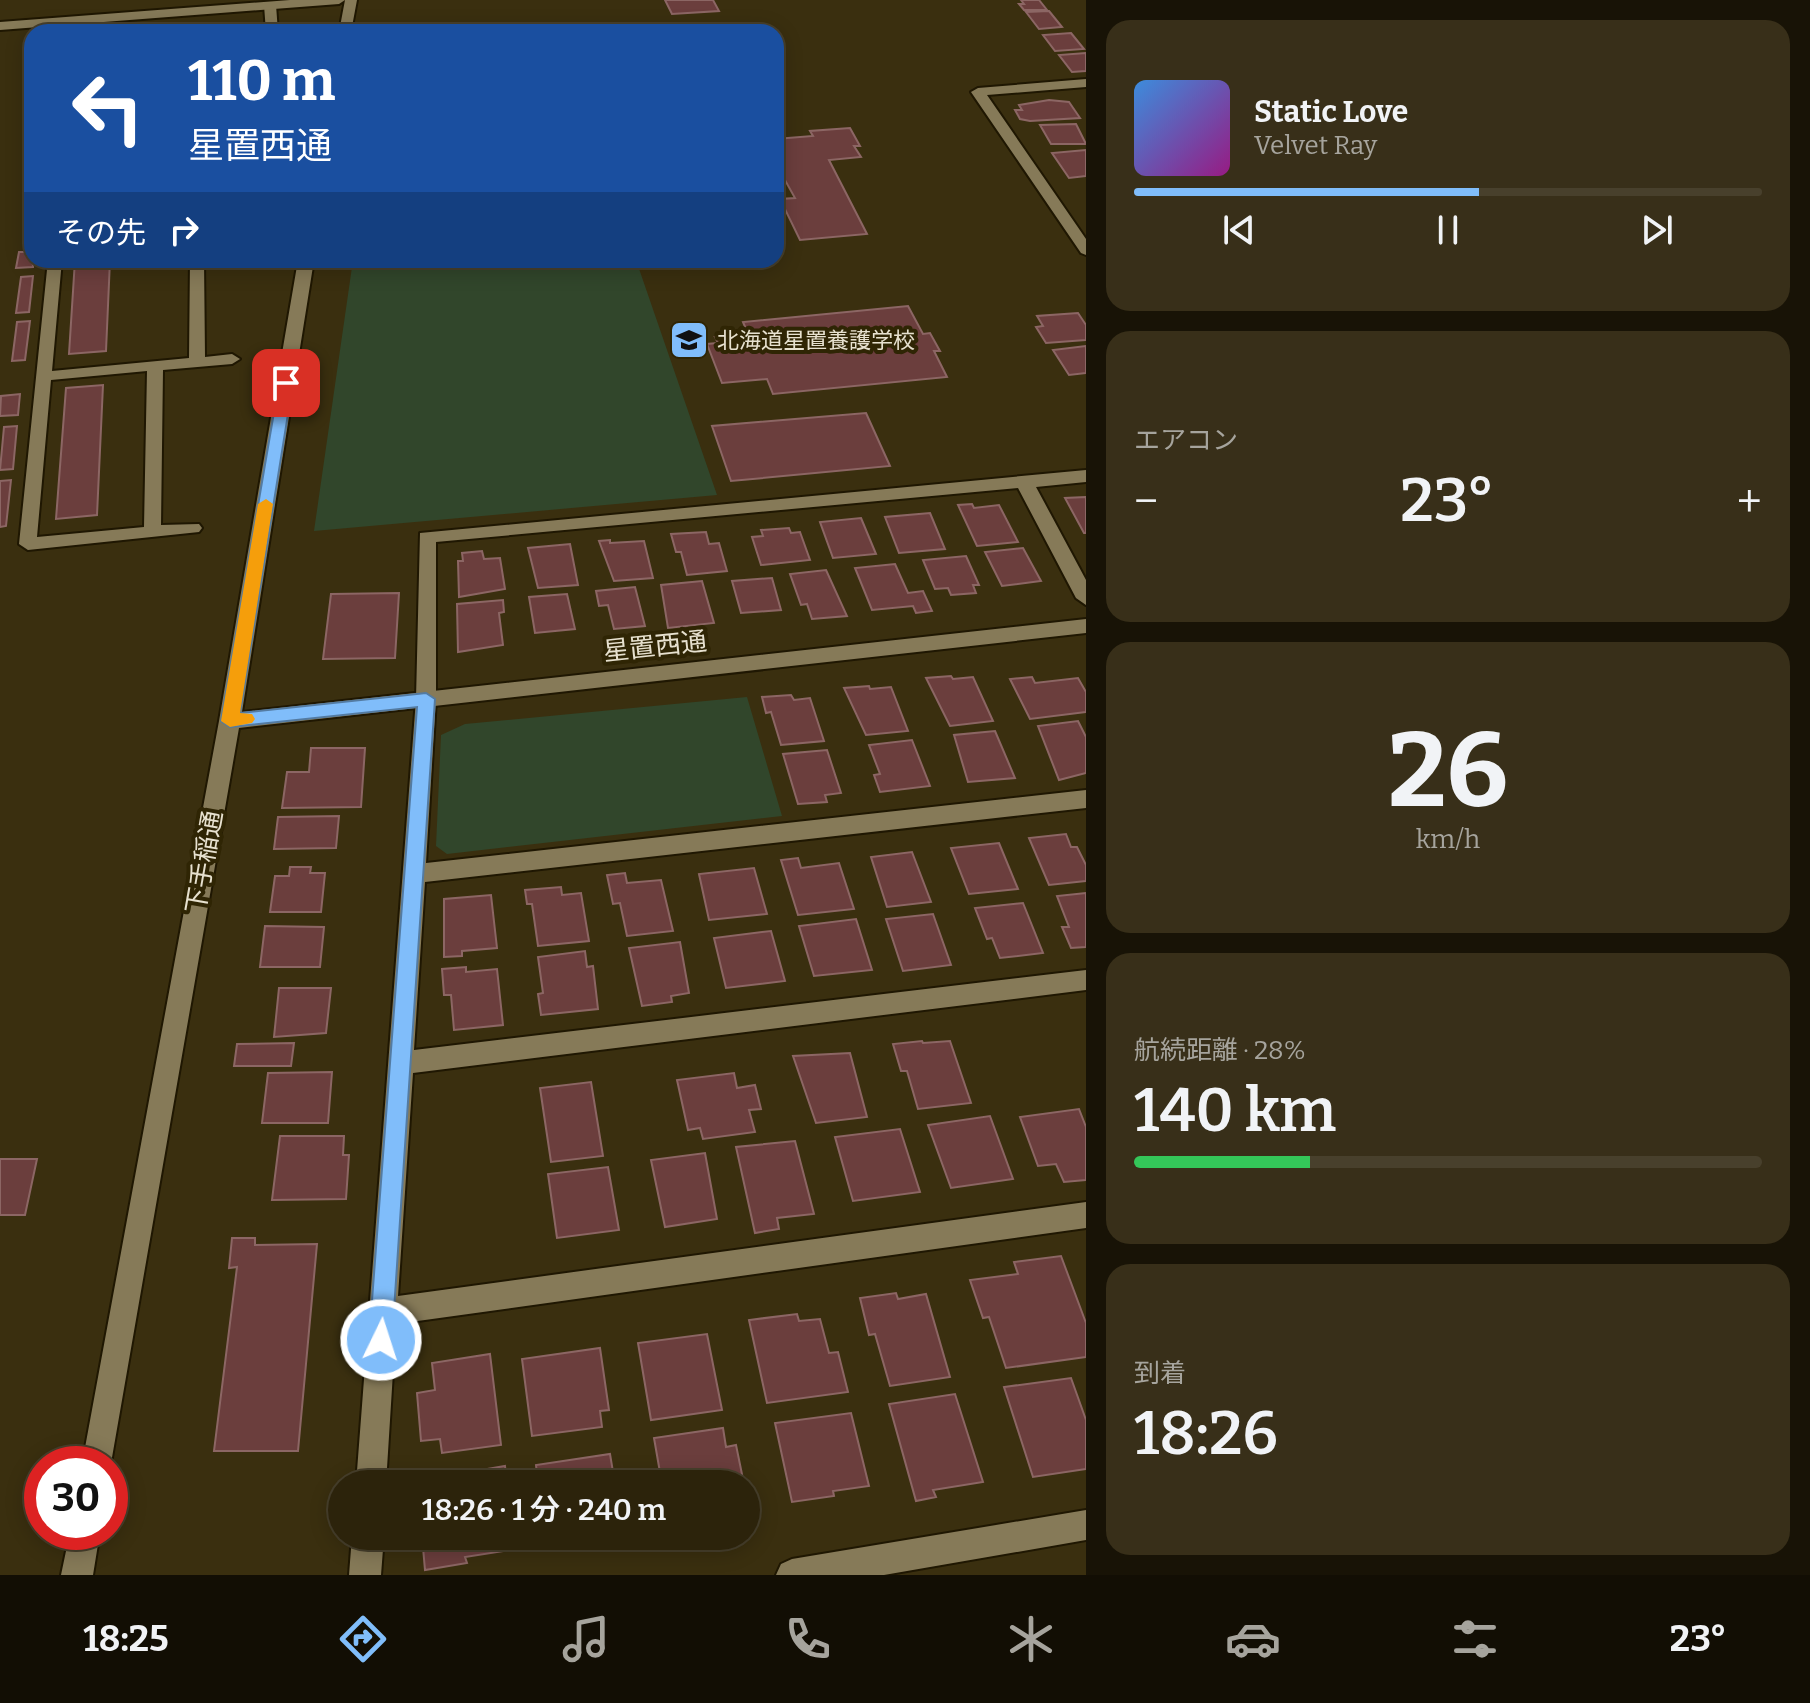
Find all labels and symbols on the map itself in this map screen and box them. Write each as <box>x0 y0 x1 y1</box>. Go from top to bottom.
school or university icon: 北海道星置養護学校 <box>668 319 710 361</box>
place label: 北海道星置養護学校 <box>717 327 915 354</box>
pin <box>252 349 320 417</box>
street label: 星置西通 <box>602 626 708 667</box>
street label: 下手稲通 <box>180 808 229 916</box>
position arrow <box>339 1298 423 1382</box>
speed limit sign: 30 <box>24 1446 128 1550</box>

